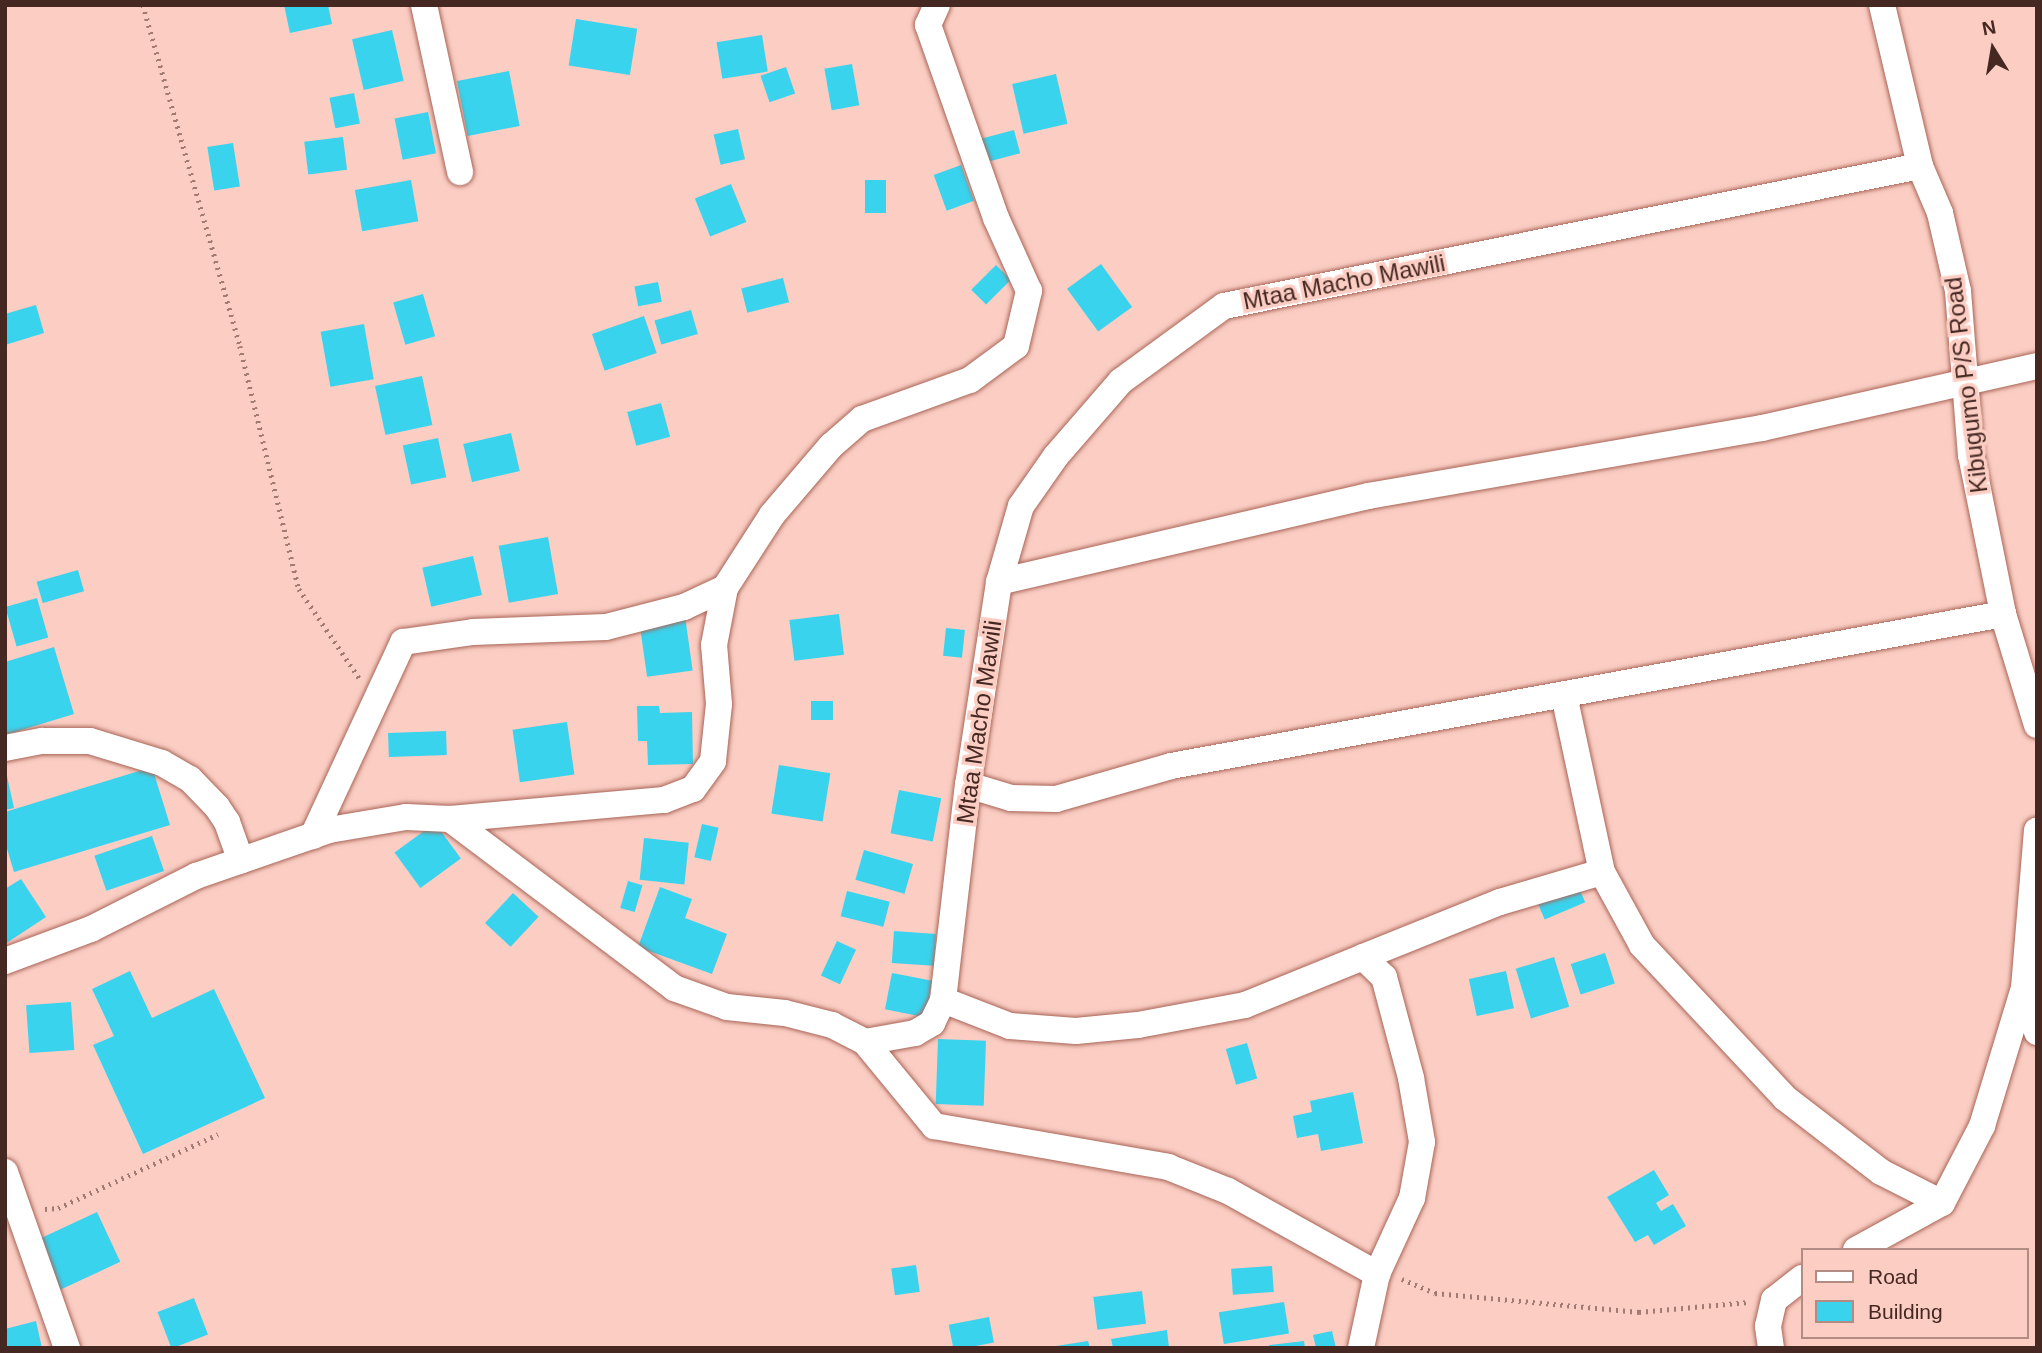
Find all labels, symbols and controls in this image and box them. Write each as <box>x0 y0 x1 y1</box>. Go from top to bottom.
north arrow <box>1958 14 2028 84</box>
text: N <box>1980 16 1998 40</box>
street label: Mtaa Macho Mawili <box>1240 248 1448 316</box>
street label: Kibugumo P/S Road <box>1938 275 1994 495</box>
street label: Mtaa Macho Mawili <box>950 618 1008 826</box>
legend <box>1800 1248 2028 1339</box>
text: Road <box>1868 1265 1918 1288</box>
text: Building <box>1868 1300 1943 1323</box>

